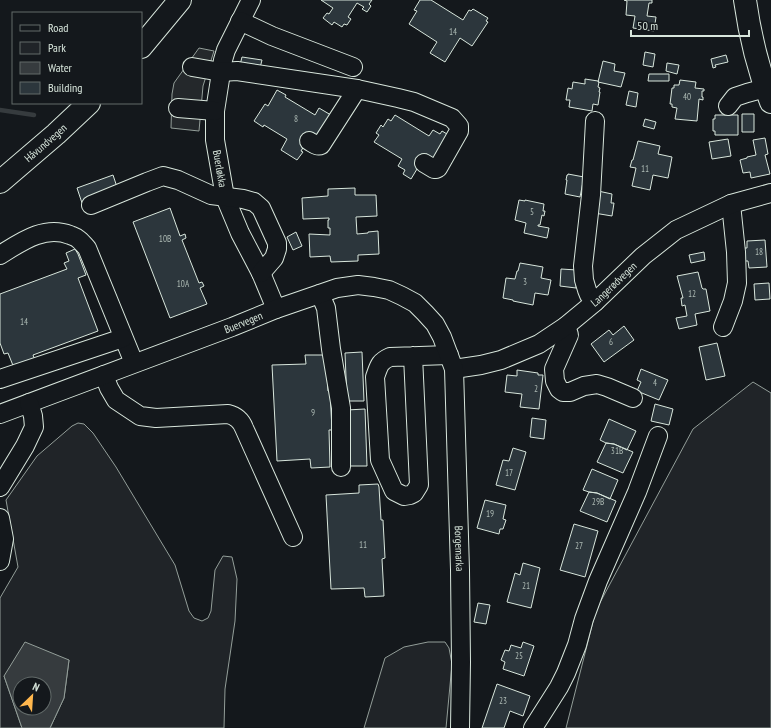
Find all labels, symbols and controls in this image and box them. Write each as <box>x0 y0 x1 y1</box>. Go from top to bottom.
legend <box>12 12 142 104</box>
scale bar <box>631 12 749 38</box>
text: 50 m <box>637 18 658 33</box>
text: Road <box>48 20 68 35</box>
house number: 14 <box>449 26 457 37</box>
text: Park <box>48 40 66 55</box>
text: Water <box>48 60 73 75</box>
text: Building <box>48 80 83 95</box>
house number: 40 <box>683 91 691 102</box>
house number: 8 <box>294 113 298 124</box>
street label: Håvundvegen <box>21 120 70 165</box>
street label: Buerløkka <box>210 149 230 188</box>
house number: 11 <box>641 163 649 174</box>
house number: 5 <box>530 206 534 217</box>
house number: 10B <box>159 233 171 244</box>
house number: 18 <box>755 246 763 257</box>
street label: Langerødvegen <box>588 259 640 310</box>
house number: 3 <box>523 276 527 287</box>
house number: 10A <box>177 278 190 289</box>
house number: 12 <box>688 288 696 299</box>
street label: Buervegen <box>222 308 265 336</box>
house number: 14 <box>20 316 28 327</box>
house number: 6 <box>609 336 613 347</box>
house number: 4 <box>653 377 657 388</box>
house number: 2 <box>534 383 538 394</box>
house number: 9 <box>311 407 315 418</box>
house number: 31B <box>611 445 623 456</box>
house number: 17 <box>505 467 513 478</box>
house number: 29B <box>592 496 604 507</box>
house number: 19 <box>486 508 494 519</box>
street label: Borgemarka <box>452 525 467 571</box>
house number: 11 <box>359 539 367 550</box>
house number: 27 <box>575 540 583 551</box>
house number: 21 <box>522 580 530 591</box>
house number: 25 <box>515 650 523 661</box>
north arrow <box>12 676 52 716</box>
text: N <box>31 679 42 695</box>
house number: 23 <box>499 695 507 706</box>

